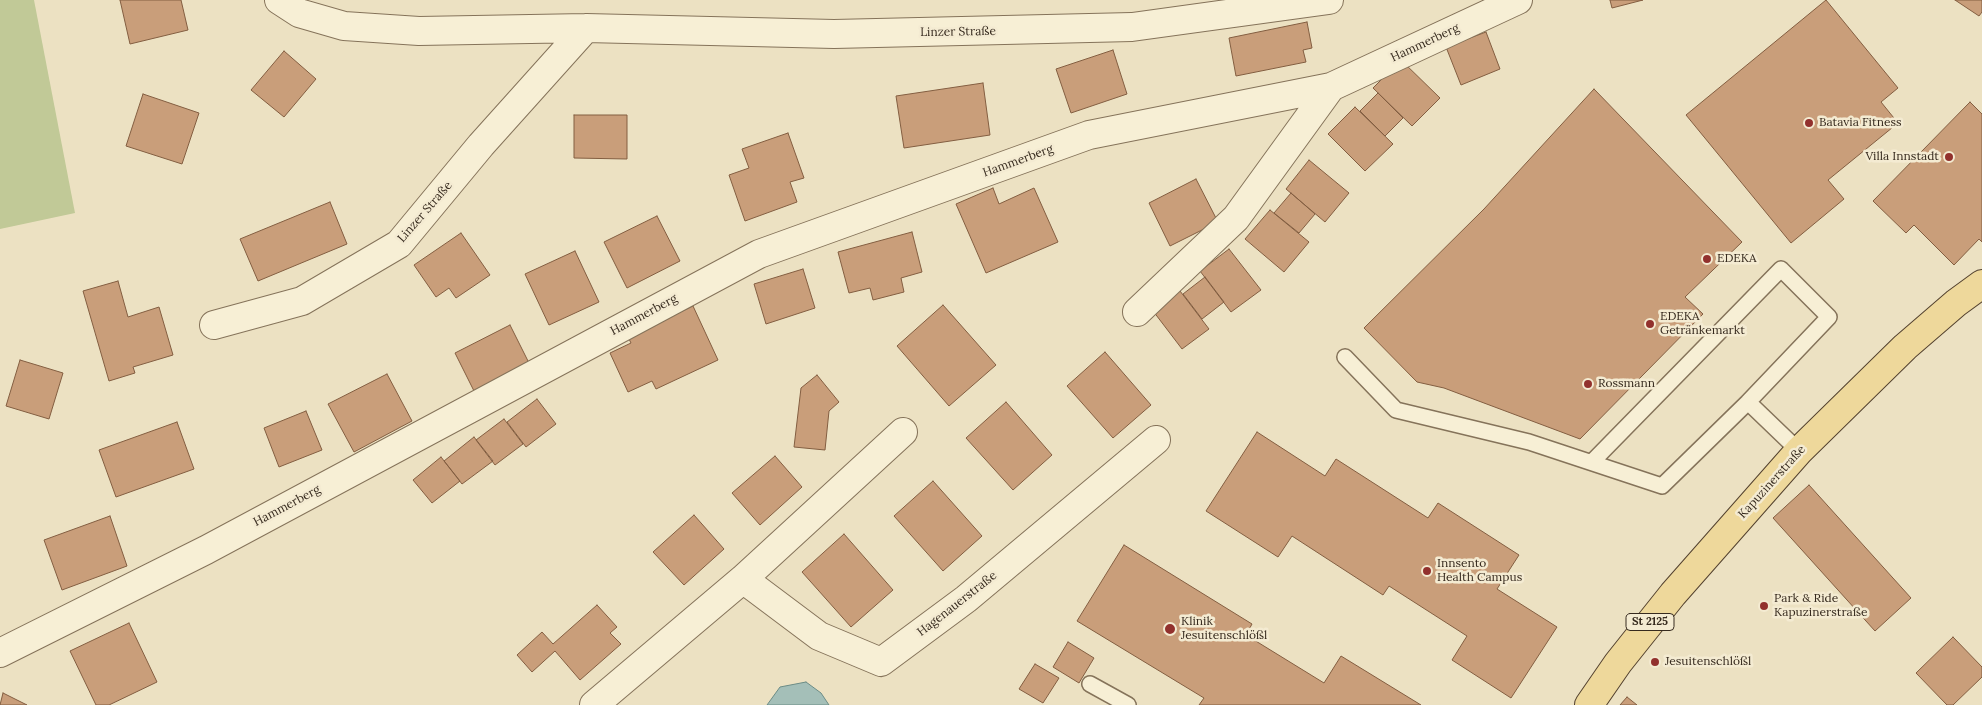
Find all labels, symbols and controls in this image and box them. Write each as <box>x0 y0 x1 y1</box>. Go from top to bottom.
street label: Hammerberg <box>1389 21 1461 65</box>
street label: Linzer Straße <box>920 24 996 40</box>
place label: Batavia Fitness <box>1819 116 1902 130</box>
marker: Batavia Fitness <box>1803 117 1815 129</box>
street label: Hammerberg <box>981 142 1055 180</box>
place label: Villa Innstadt <box>1865 150 1939 164</box>
marker: Villa Innstadt <box>1943 151 1955 163</box>
street label: Linzer Straße <box>395 179 455 245</box>
place label: EDEKA <box>1717 252 1756 266</box>
marker: EDEKA <box>1701 253 1713 265</box>
street label: Hammerberg <box>608 291 680 339</box>
place label: EDEKA Getränkemarkt <box>1660 310 1745 338</box>
marker: EDEKA Getränkemarkt <box>1644 318 1656 330</box>
place label: Rossmann <box>1598 377 1655 391</box>
marker: Rossmann <box>1582 378 1594 390</box>
street label: Kapuzinerstraße <box>1735 442 1809 522</box>
street label: Hammerberg <box>251 482 323 530</box>
place label: Innsento Health Campus <box>1437 557 1522 585</box>
marker: Innsento Health Campus <box>1421 565 1433 577</box>
street label: Hagenauerstraße <box>914 568 1000 640</box>
place label: Park & Ride Kapuzinerstraße <box>1774 592 1867 620</box>
marker: Park & Ride Kapuzinerstraße <box>1758 600 1770 612</box>
road number: St 2125 <box>1626 614 1674 630</box>
place label: Klinik Jesuitenschlößl <box>1181 615 1267 643</box>
marker: Klinik Jesuitenschlößl <box>1163 622 1177 636</box>
place label: Jesuitenschlößl <box>1665 655 1751 669</box>
marker: Jesuitenschlößl <box>1649 656 1661 668</box>

